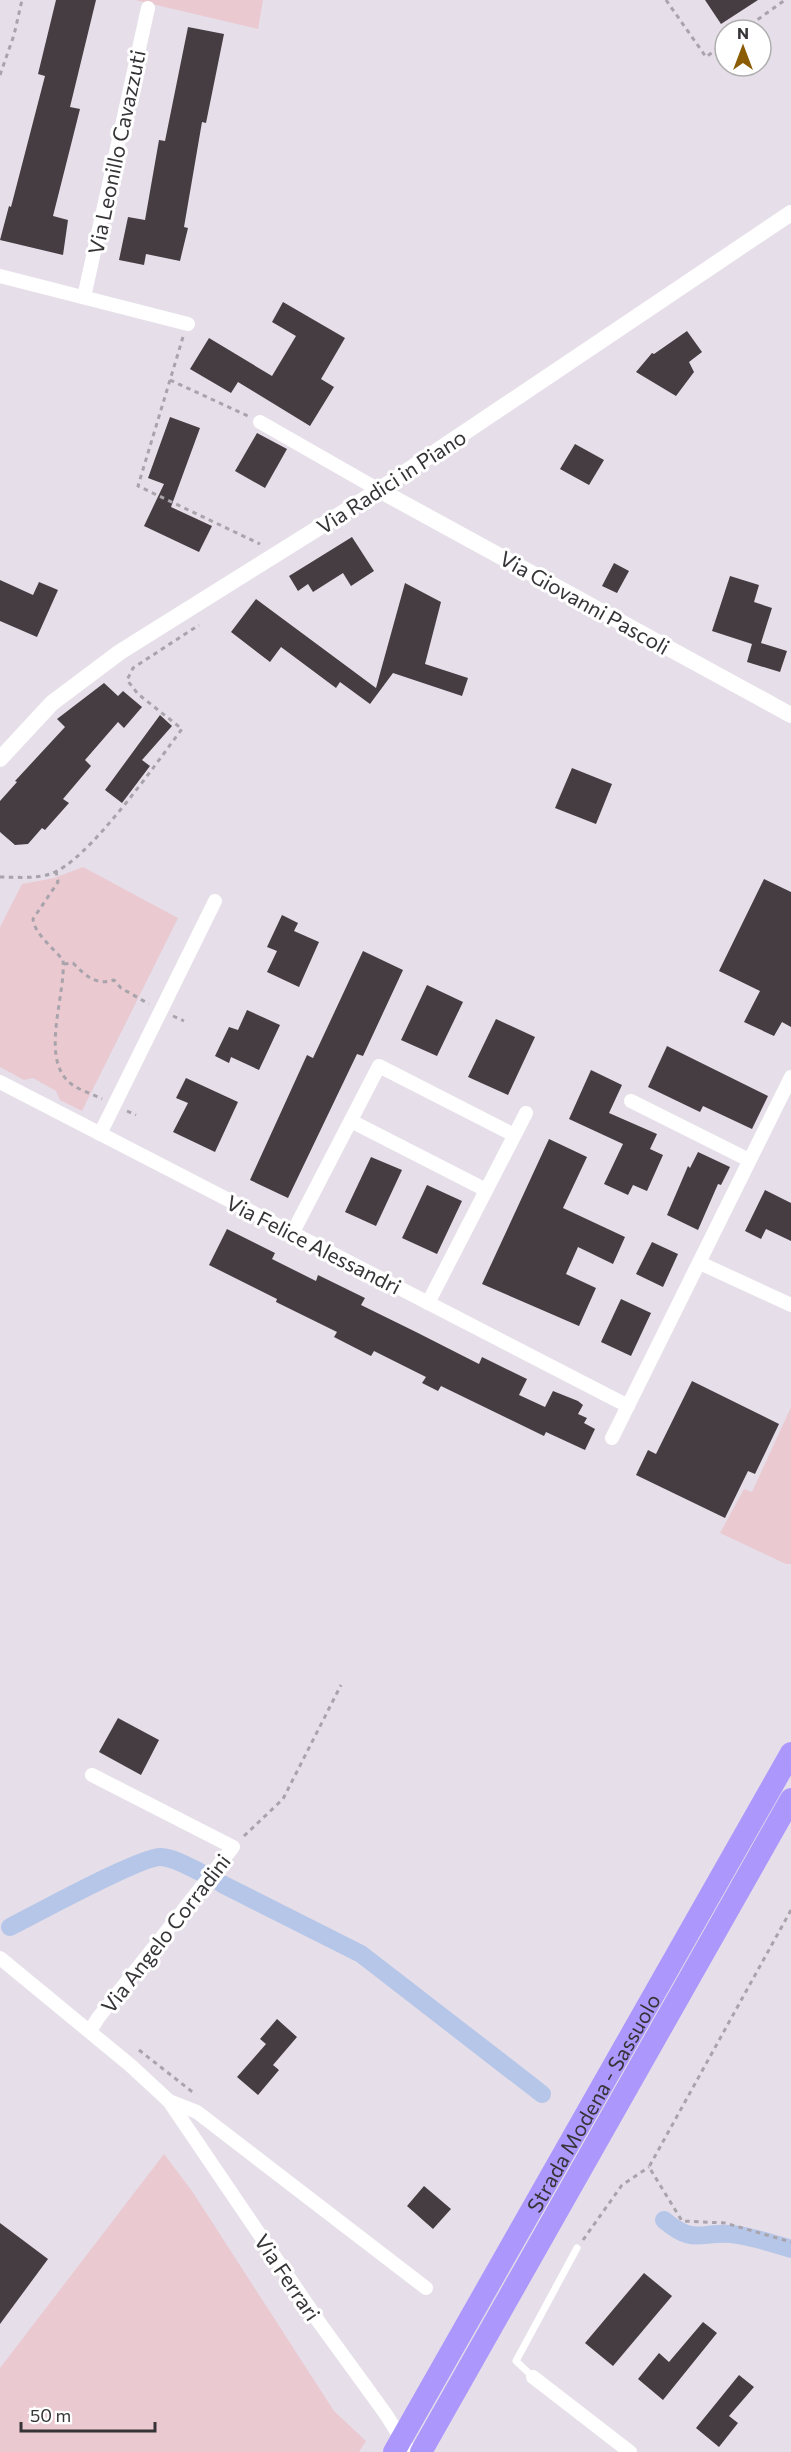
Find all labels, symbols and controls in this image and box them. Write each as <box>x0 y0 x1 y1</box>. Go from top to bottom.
north arrow <box>713 18 773 78</box>
text: N <box>737 23 749 42</box>
street label: Via Leonillo Cavazzuti <box>82 47 150 257</box>
street label: Via Radici in Piano <box>312 423 470 539</box>
street label: Via Giovanni Pascoli <box>496 545 674 659</box>
street label: Via Felice Alessandri <box>223 1189 405 1299</box>
street label: Via Angelo Corradini <box>95 1848 235 2018</box>
street label: Strada Modena - Sassuolo <box>521 1989 665 2216</box>
street label: Via Ferrari <box>250 2229 326 2325</box>
scale bar <box>21 2395 154 2433</box>
text: 50 m <box>30 2404 71 2426</box>

